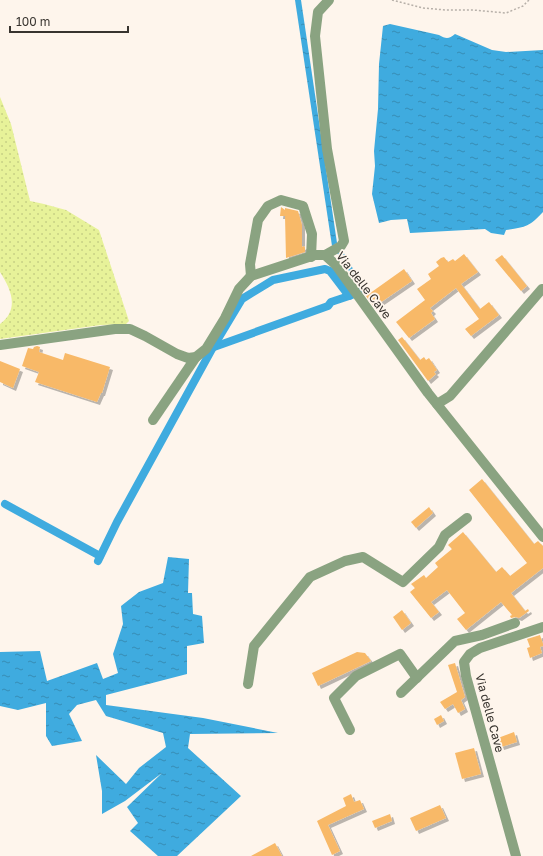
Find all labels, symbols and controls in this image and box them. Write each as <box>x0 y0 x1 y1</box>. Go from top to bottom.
scale bar <box>10 8 128 34</box>
text: 100 m <box>16 14 50 29</box>
street label: Via delle Cave <box>333 248 395 322</box>
street label: Via delle Cave <box>472 672 508 754</box>

